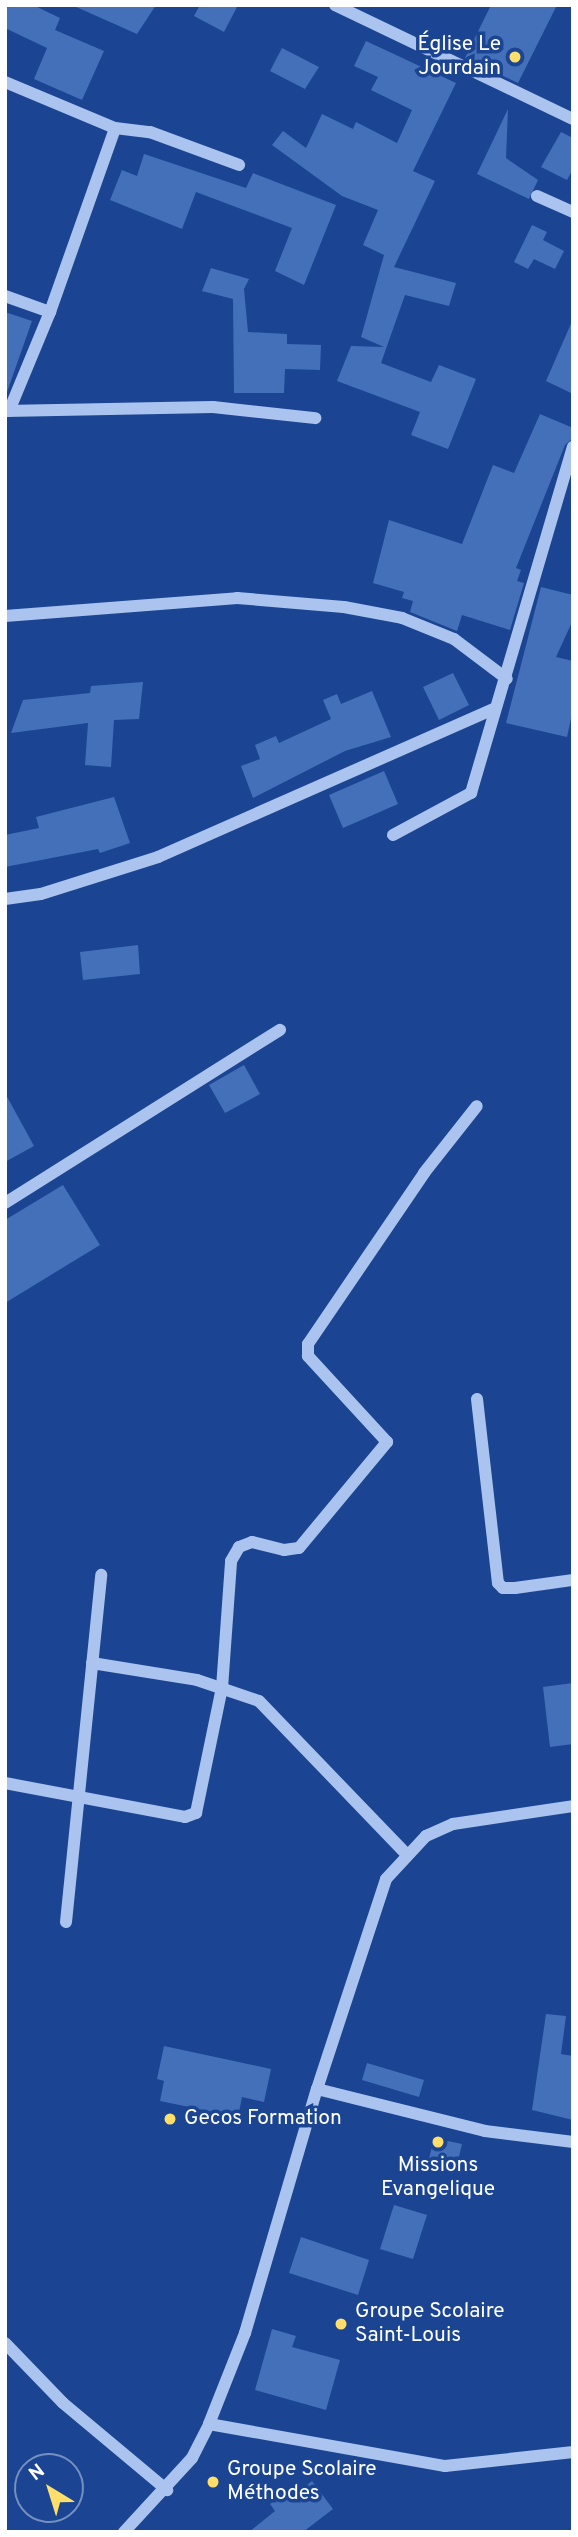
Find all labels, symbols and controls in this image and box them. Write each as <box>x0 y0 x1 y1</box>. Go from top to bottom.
place label: Église Le Jourdain <box>418 32 501 82</box>
marker: Église Le Jourdain <box>507 49 523 65</box>
place label: Gecos Formation <box>184 2106 342 2132</box>
marker: Gecos Formation <box>162 2111 178 2127</box>
marker: Missions Evangelique <box>430 2134 446 2150</box>
place label: Missions Evangelique <box>381 2153 495 2203</box>
place label: Groupe Scolaire Saint-Louis <box>355 2299 505 2349</box>
marker: Groupe Scolaire Saint-Louis <box>333 2316 349 2332</box>
north arrow <box>14 2453 84 2523</box>
place label: Groupe Scolaire Méthodes <box>227 2457 377 2507</box>
text: N <box>25 2459 50 2487</box>
marker: Groupe Scolaire Méthodes <box>205 2474 221 2490</box>

